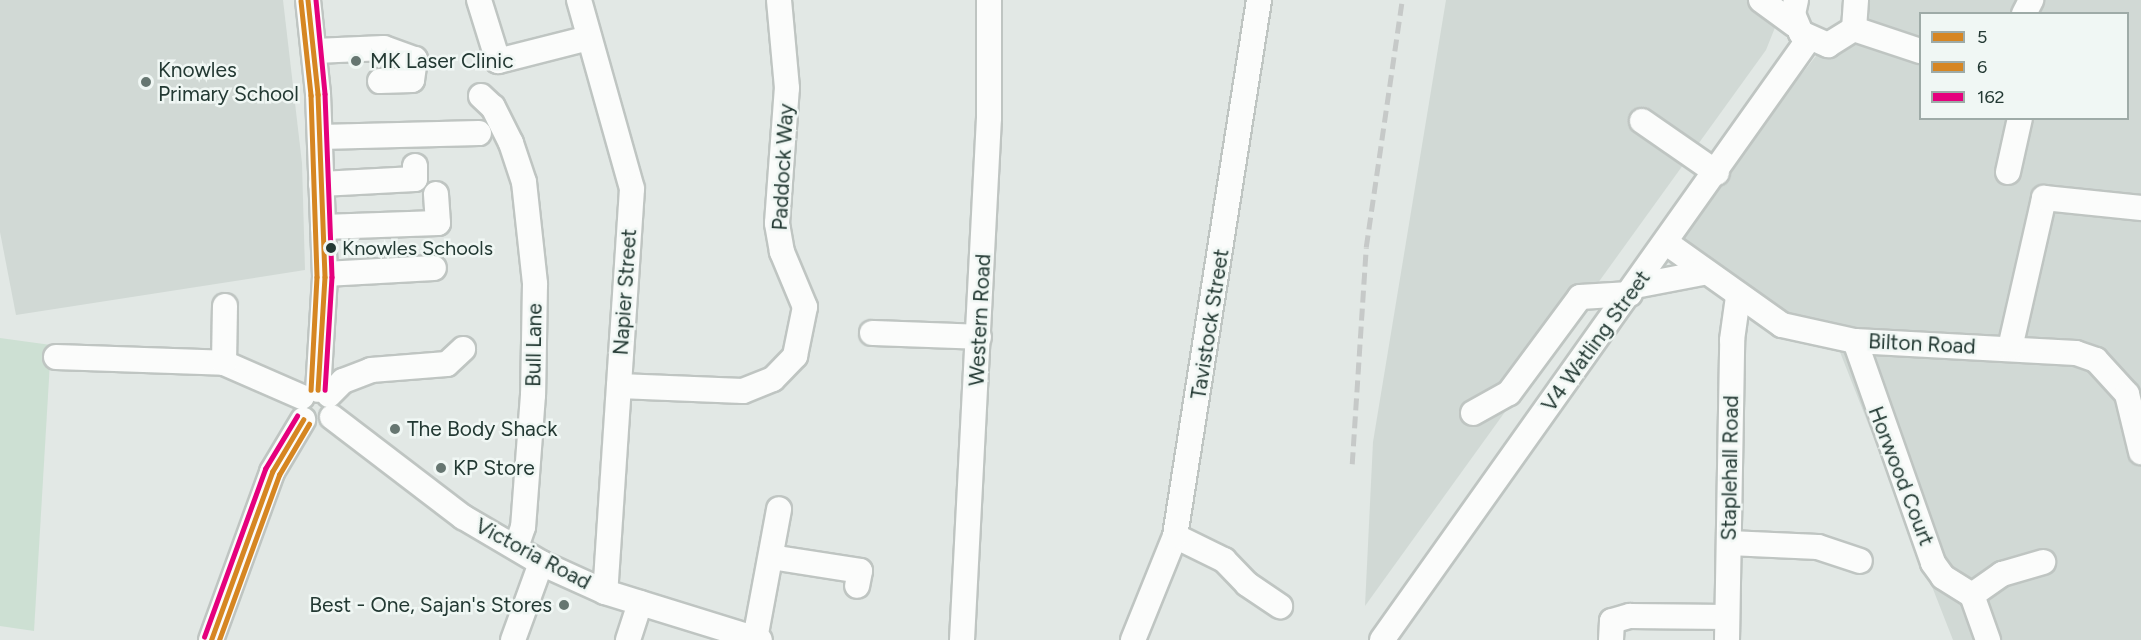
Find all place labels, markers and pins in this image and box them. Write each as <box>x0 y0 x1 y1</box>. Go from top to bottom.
place label: MK Laser Clinic <box>370 48 514 74</box>
marker: MK Laser Clinic <box>347 52 365 70</box>
place label: Knowles Primary School <box>158 57 299 107</box>
marker: Knowles Primary School <box>139 75 153 89</box>
place label: Knowles Schools <box>342 236 493 260</box>
marker: Knowles Schools <box>325 242 337 254</box>
place label: The Body Shack <box>407 416 557 442</box>
marker: The Body Shack <box>388 422 402 436</box>
place label: KP Store <box>453 455 535 481</box>
marker: KP Store <box>434 461 448 475</box>
place label: Best - One, Sajan's Stores <box>309 592 552 618</box>
marker: Best - One, Sajan's Stores <box>557 598 571 612</box>

